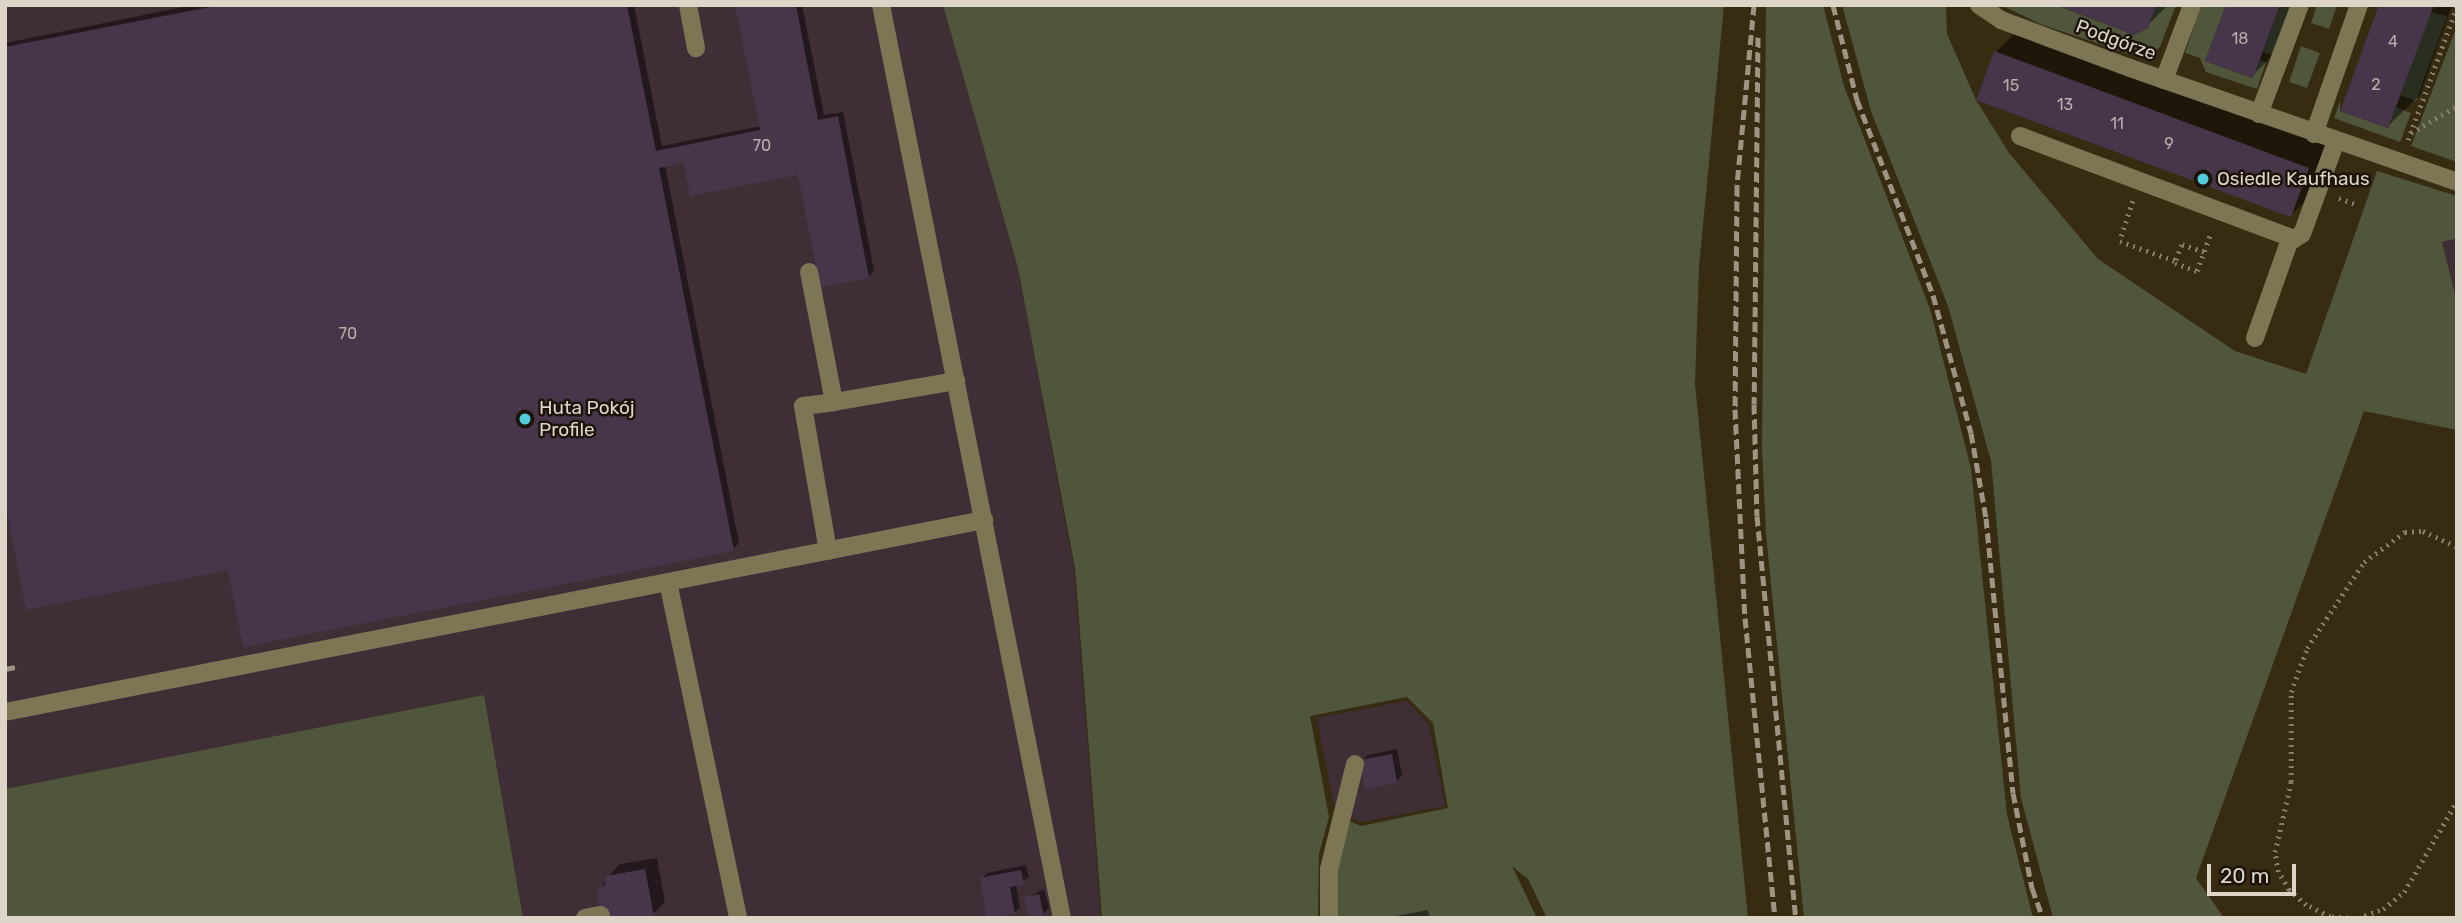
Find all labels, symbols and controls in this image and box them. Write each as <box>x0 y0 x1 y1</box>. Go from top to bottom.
street label: Podgórze <box>2073 15 2159 65</box>
house number: 18 <box>2231 29 2249 49</box>
house number: 4 <box>2388 32 2398 52</box>
house number: 2 <box>2371 75 2381 95</box>
house number: 15 <box>2003 76 2019 96</box>
house number: 13 <box>2057 95 2073 115</box>
house number: 11 <box>2110 114 2124 134</box>
house number: 9 <box>2164 134 2174 154</box>
house number: 70 <box>753 136 771 156</box>
place label: Osiedle Kaufhaus <box>2217 168 2370 190</box>
marker: Osiedle Kaufhaus <box>2195 171 2211 187</box>
house number: 70 <box>339 324 357 344</box>
place label: Huta Pokój Profile <box>539 397 635 441</box>
marker: Huta Pokój Profile <box>517 411 533 427</box>
scale bar <box>2210 850 2299 894</box>
text: 20 m <box>2220 863 2269 888</box>

